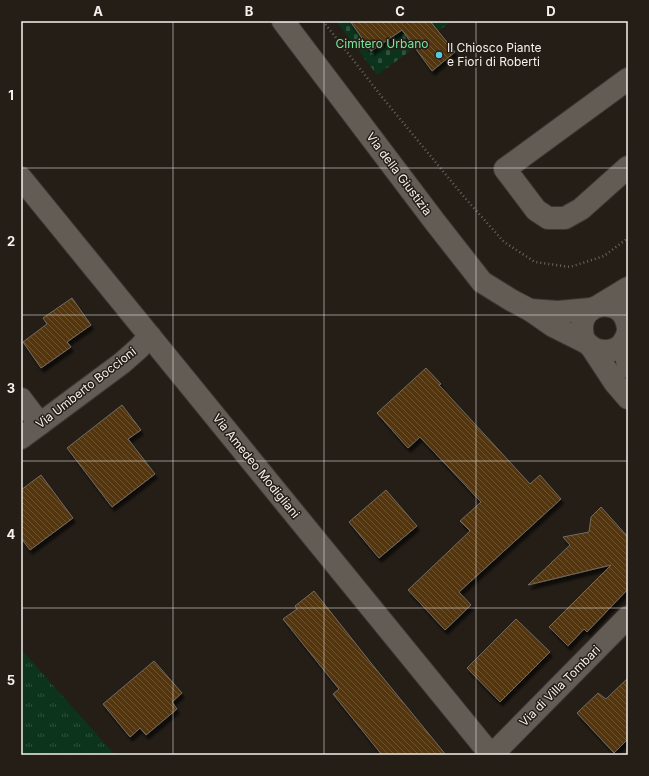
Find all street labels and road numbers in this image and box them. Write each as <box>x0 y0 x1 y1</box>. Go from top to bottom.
street label: Via della Giustizia <box>363 129 435 218</box>
street label: Via Umberto Boccioni <box>33 344 139 431</box>
street label: Via Amedeo Modigliani <box>210 410 303 521</box>
street label: Via di Villa Tombari <box>516 642 603 729</box>

